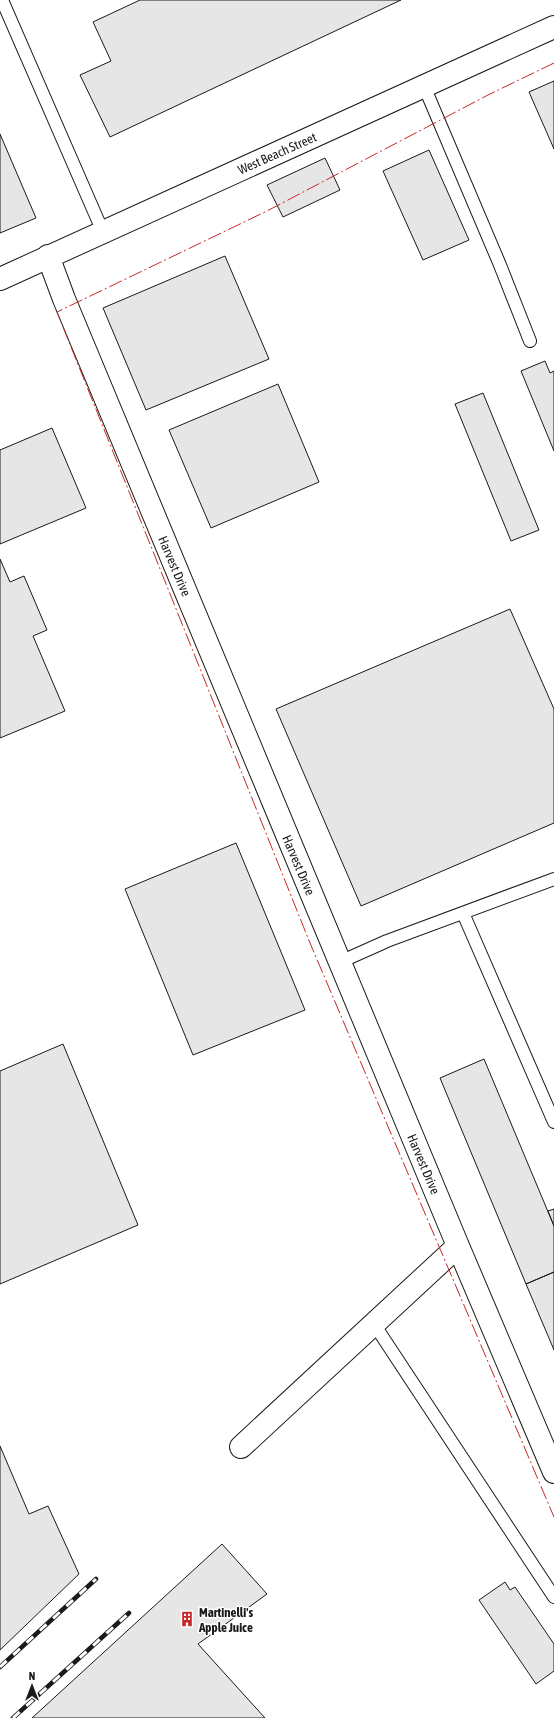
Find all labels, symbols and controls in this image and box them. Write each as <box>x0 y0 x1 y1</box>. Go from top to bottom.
street label: West Beach Street <box>236 129 319 178</box>
street label: Harvest Drive <box>155 534 194 599</box>
street label: Harvest Drive <box>279 833 318 898</box>
street label: Harvest Drive <box>404 1132 443 1197</box>
place label: Martinelli's Apple Juice <box>198 1605 253 1635</box>
building icon: Martinelli's Apple Juice <box>178 1610 196 1628</box>
north arrow <box>12 1666 52 1706</box>
text: N <box>29 1670 35 1682</box>

